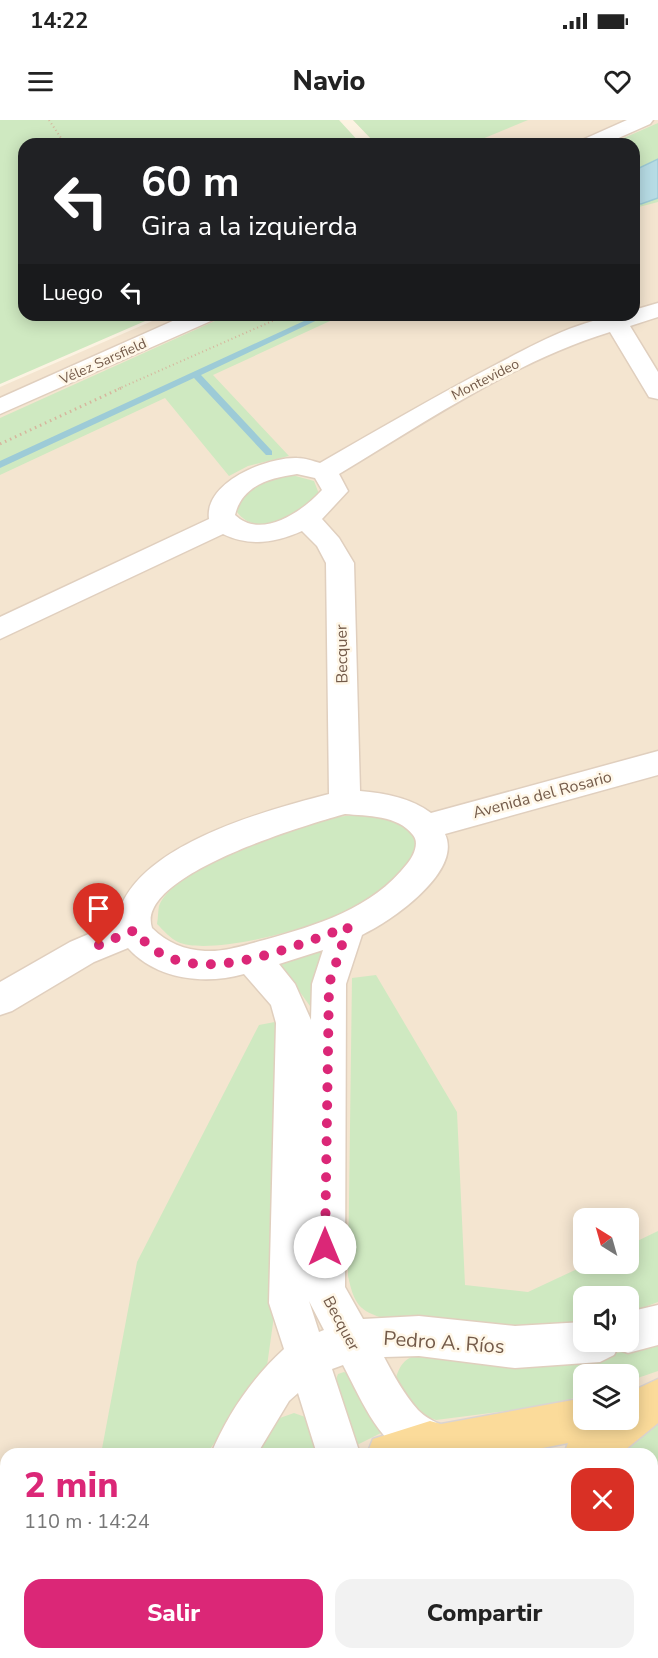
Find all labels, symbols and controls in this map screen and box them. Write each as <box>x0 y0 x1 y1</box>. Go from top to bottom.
text: 14:22 <box>30 6 88 36</box>
text: Navio <box>293 63 365 100</box>
icon: menu <box>24 65 57 98</box>
icon: heart <box>601 65 634 98</box>
text: 60 m <box>141 154 240 211</box>
icon: left <box>42 162 120 240</box>
text: Gira a la izquierda <box>141 208 358 245</box>
icon: left <box>115 276 148 309</box>
text: Luego <box>42 278 103 308</box>
street label: Vélez Sarsfield <box>56 334 150 389</box>
street label: Montevideo <box>448 354 523 405</box>
street label: Becquer <box>330 624 354 684</box>
street label: Avenida del Rosario <box>470 766 614 824</box>
pin <box>73 883 124 945</box>
icon: arrive <box>82 892 115 925</box>
north arrow <box>573 1208 639 1274</box>
map controls <box>573 1208 639 1430</box>
position arrow <box>293 1215 357 1279</box>
button: sound <box>573 1286 639 1352</box>
street label: Becquer <box>318 1292 365 1355</box>
street label: Pedro A. Ríos <box>383 1325 505 1360</box>
button: layers <box>573 1364 639 1430</box>
text: 2 min <box>24 1461 119 1510</box>
button: close <box>571 1468 634 1531</box>
text: 110 m · 14:24 <box>24 1508 150 1535</box>
button: Salir <box>24 1579 323 1648</box>
button: Compartir <box>335 1579 634 1648</box>

